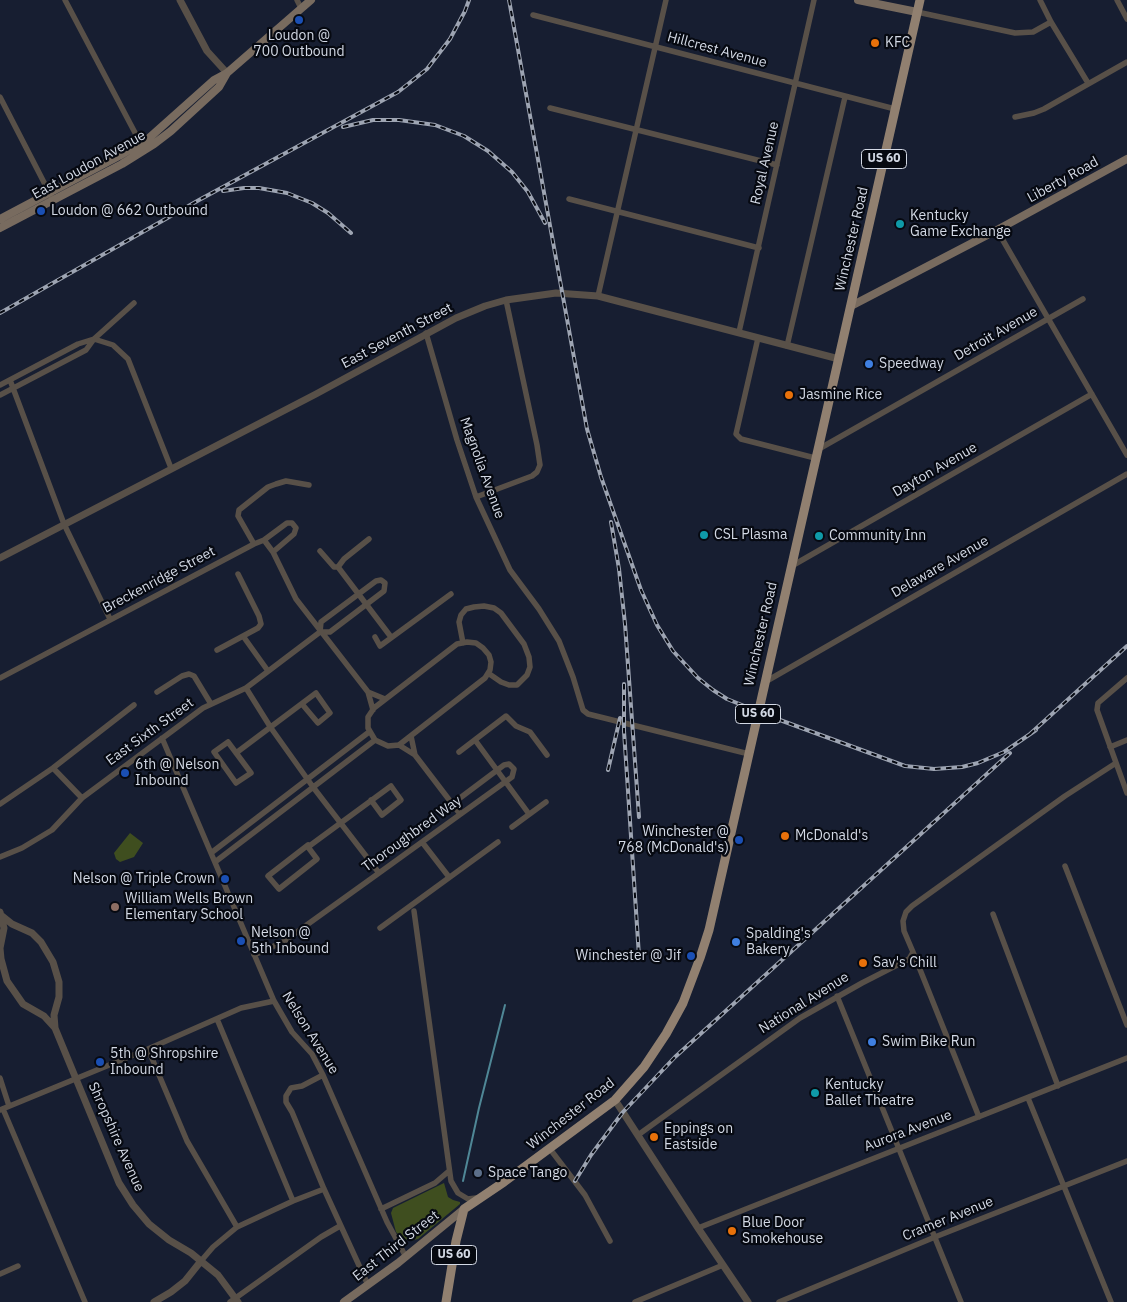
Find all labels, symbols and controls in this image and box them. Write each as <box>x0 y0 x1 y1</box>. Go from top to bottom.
marker: Loudon @ 700 Outbound <box>293 14 305 26</box>
place label: Loudon @ 700 Outbound <box>253 28 345 60</box>
street label: Hillcrest Avenue <box>665 29 769 71</box>
place label: KFC <box>885 35 910 51</box>
marker: KFC <box>869 37 881 49</box>
street label: Royal Avenue <box>747 120 783 206</box>
street label: East Loudon Avenue <box>29 127 149 203</box>
road number: US 60 <box>862 150 906 168</box>
street label: Liberty Road <box>1024 154 1102 206</box>
street label: Winchester Road <box>832 185 872 293</box>
place label: Loudon @ 662 Outbound <box>51 203 208 219</box>
marker: Loudon @ 662 Outbound <box>35 205 47 217</box>
place label: Kentucky Game Exchange <box>910 208 1011 240</box>
marker: Kentucky Game Exchange <box>894 218 906 230</box>
street label: East Seventh Street <box>339 300 455 372</box>
street label: Detroit Avenue <box>951 303 1041 365</box>
place label: Speedway <box>879 356 944 372</box>
marker: Speedway <box>863 358 875 370</box>
place label: Jasmine Rice <box>799 387 882 403</box>
marker: Jasmine Rice <box>783 389 795 401</box>
street label: Magnolia Avenue <box>456 415 508 521</box>
street label: Dayton Avenue <box>890 439 980 501</box>
place label: CSL Plasma <box>714 527 787 543</box>
place label: Community Inn <box>829 528 926 544</box>
marker: CSL Plasma <box>698 529 710 541</box>
marker: Community Inn <box>813 530 825 542</box>
street label: Delaware Avenue <box>889 532 991 602</box>
street label: Breckenridge Street <box>100 543 218 617</box>
street label: Winchester Road <box>741 580 781 688</box>
street label: East Sixth Street <box>103 695 197 769</box>
road number: US 60 <box>736 704 780 724</box>
place label: 6th @ Nelson Inbound <box>135 757 219 790</box>
marker: 6th @ Nelson Inbound <box>119 767 131 779</box>
street label: Thoroughbred Way <box>359 792 465 876</box>
place label: Winchester @ 768 (McDonald's) <box>618 824 729 856</box>
place label: McDonald's <box>795 828 868 844</box>
marker: McDonald's <box>779 830 791 842</box>
marker: Winchester @ 768 (McDonald's) <box>733 834 745 846</box>
place label: Nelson @ Triple Crown <box>73 871 215 887</box>
marker: Nelson @ Triple Crown <box>219 873 231 885</box>
place label: William Wells Brown Elementary School <box>125 891 253 924</box>
marker: William Wells Brown Elementary School <box>109 901 121 913</box>
place label: Nelson @ 5th Inbound <box>251 925 329 958</box>
place label: Spalding's Bakery <box>746 926 811 959</box>
marker: Nelson @ 5th Inbound <box>235 935 247 947</box>
marker: Spalding's Bakery <box>730 936 742 948</box>
place label: Winchester @ Jif <box>576 948 681 964</box>
marker: Winchester @ Jif <box>685 950 697 962</box>
place label: Sav's Chill <box>873 955 937 971</box>
marker: Sav's Chill <box>857 957 869 969</box>
street label: National Avenue <box>756 969 852 1037</box>
street label: Nelson Avenue <box>278 989 342 1077</box>
place label: Swim Bike Run <box>882 1034 976 1050</box>
marker: Swim Bike Run <box>866 1036 878 1048</box>
place label: 5th @ Shropshire Inbound <box>110 1046 218 1078</box>
marker: 5th @ Shropshire Inbound <box>94 1056 106 1068</box>
street label: Winchester Road <box>524 1075 618 1153</box>
place label: Kentucky Ballet Theatre <box>825 1077 914 1110</box>
street label: Shropshire Avenue <box>84 1080 148 1194</box>
marker: Kentucky Ballet Theatre <box>809 1087 821 1099</box>
street label: Aurora Avenue <box>862 1107 954 1155</box>
place label: Eppings on Eastside <box>664 1121 733 1154</box>
marker: Eppings on Eastside <box>648 1131 660 1143</box>
place label: Space Tango <box>488 1165 567 1181</box>
marker: Space Tango <box>472 1167 484 1179</box>
street label: Cramer Avenue <box>900 1193 996 1245</box>
street label: East Third Street <box>349 1207 443 1285</box>
place label: Blue Door Smokehouse <box>742 1215 823 1248</box>
marker: Blue Door Smokehouse <box>726 1225 738 1237</box>
road number: US 60 <box>432 1246 476 1264</box>

